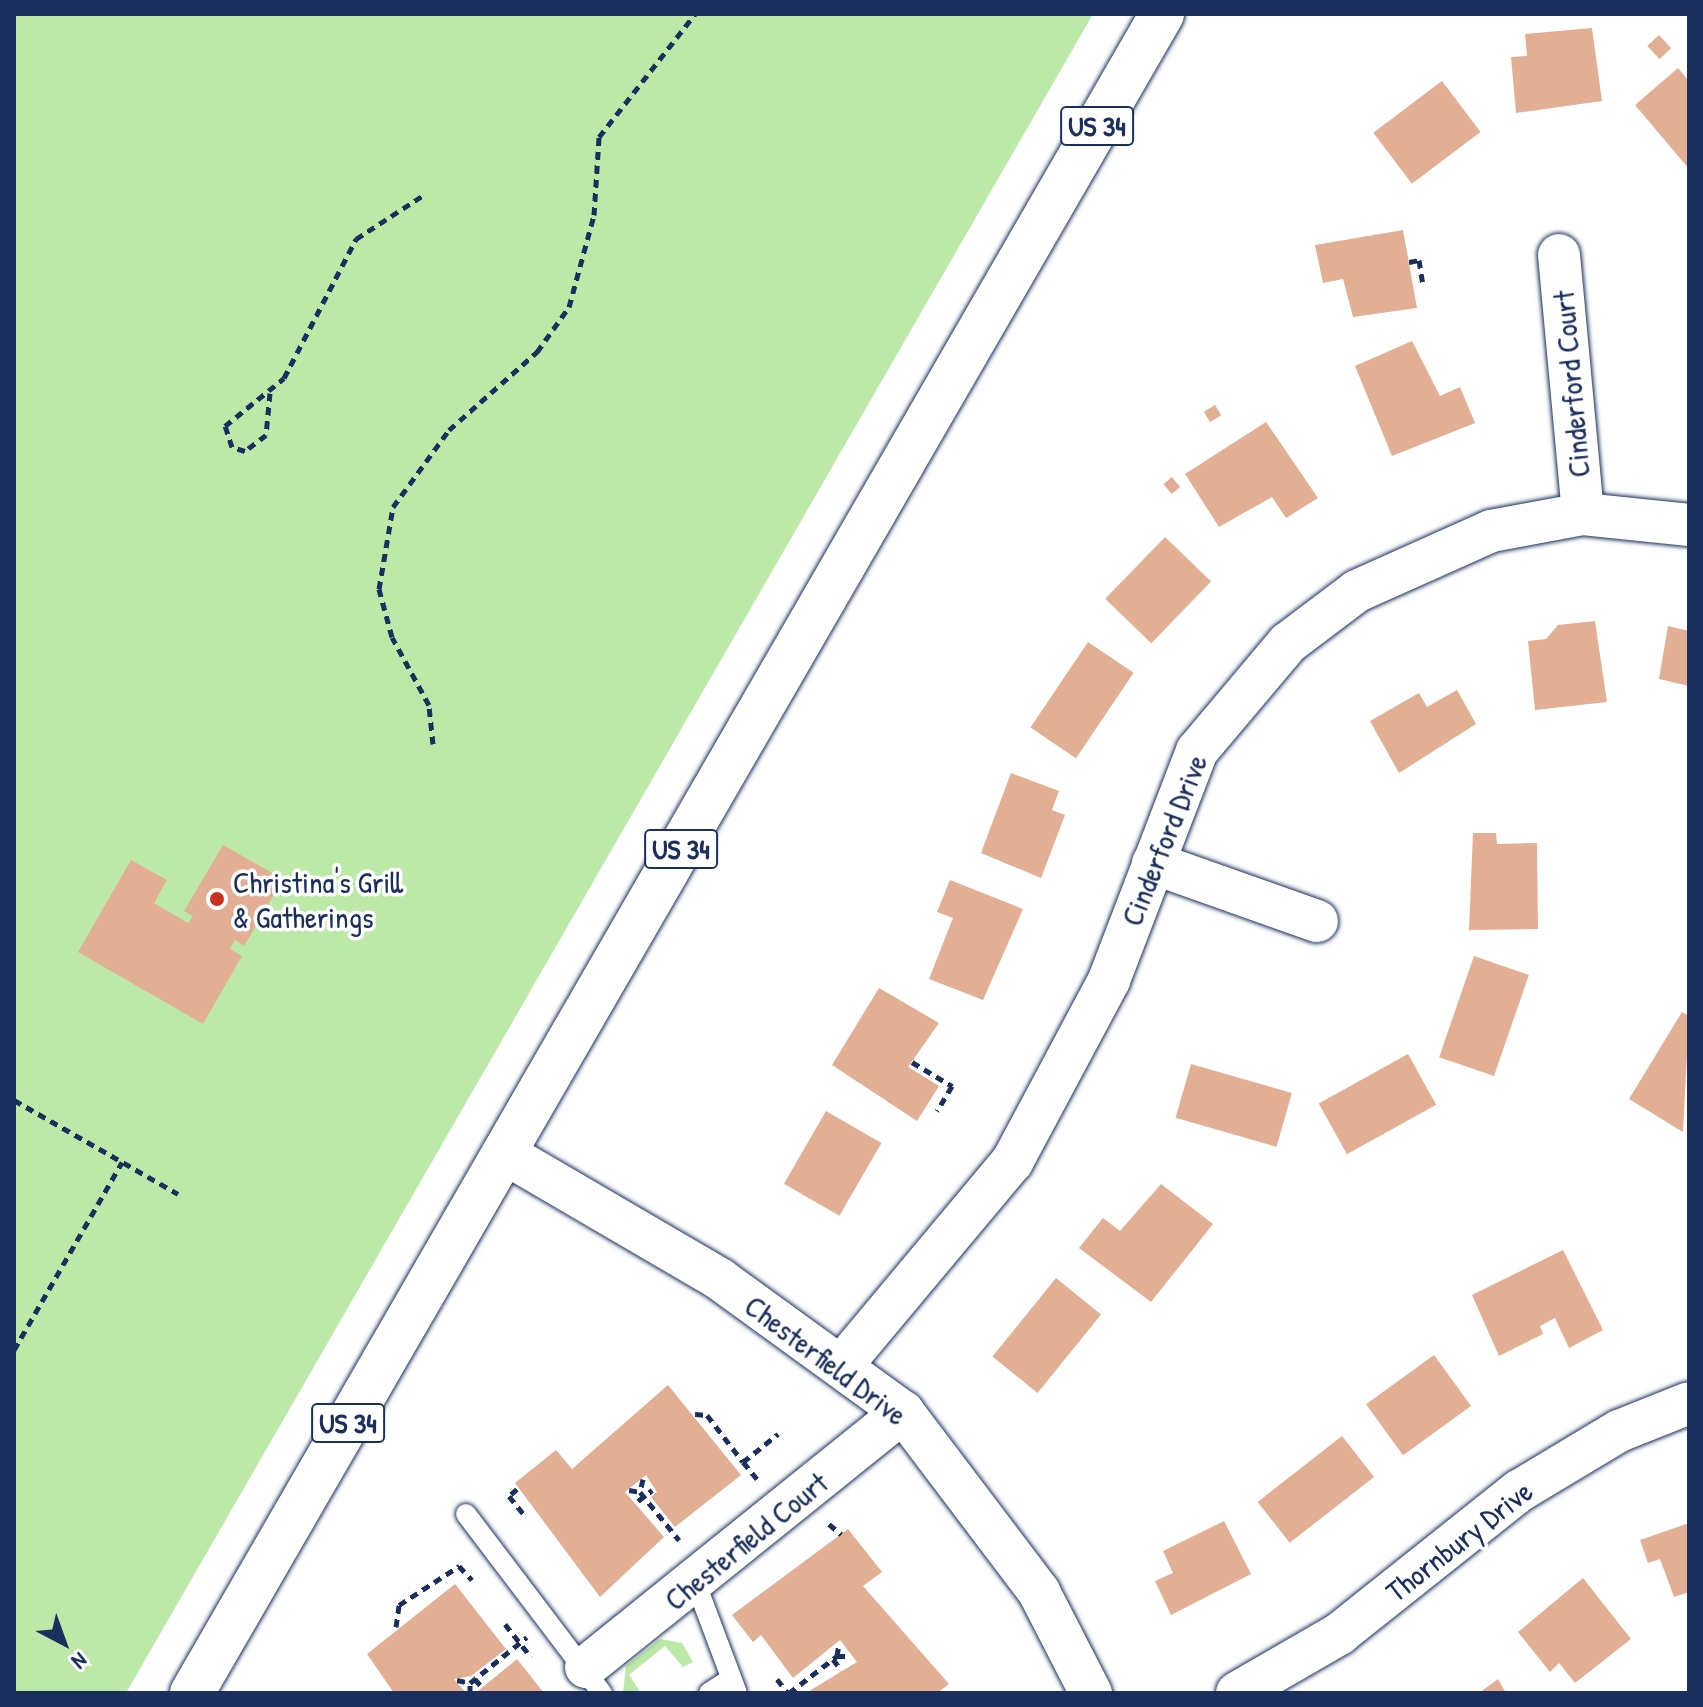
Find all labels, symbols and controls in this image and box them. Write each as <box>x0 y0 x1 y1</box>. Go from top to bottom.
road number: US 34 <box>1059 102 1135 150</box>
street label: Cinderford Court <box>1545 289 1597 479</box>
street label: Cinderford Drive <box>1113 749 1215 931</box>
road number: US 34 <box>643 825 719 873</box>
place label: Christina's Grill & Gatherings <box>233 864 403 934</box>
marker: Christina's Grill & Gatherings <box>208 890 226 908</box>
street label: Chesterfield Drive <box>738 1287 914 1433</box>
road number: US 34 <box>310 1399 386 1447</box>
street label: Chesterfield Court <box>657 1464 835 1618</box>
street label: Thornbury Drive <box>1379 1473 1539 1609</box>
north arrow <box>24 1603 104 1683</box>
text: N <box>65 1646 94 1676</box>

